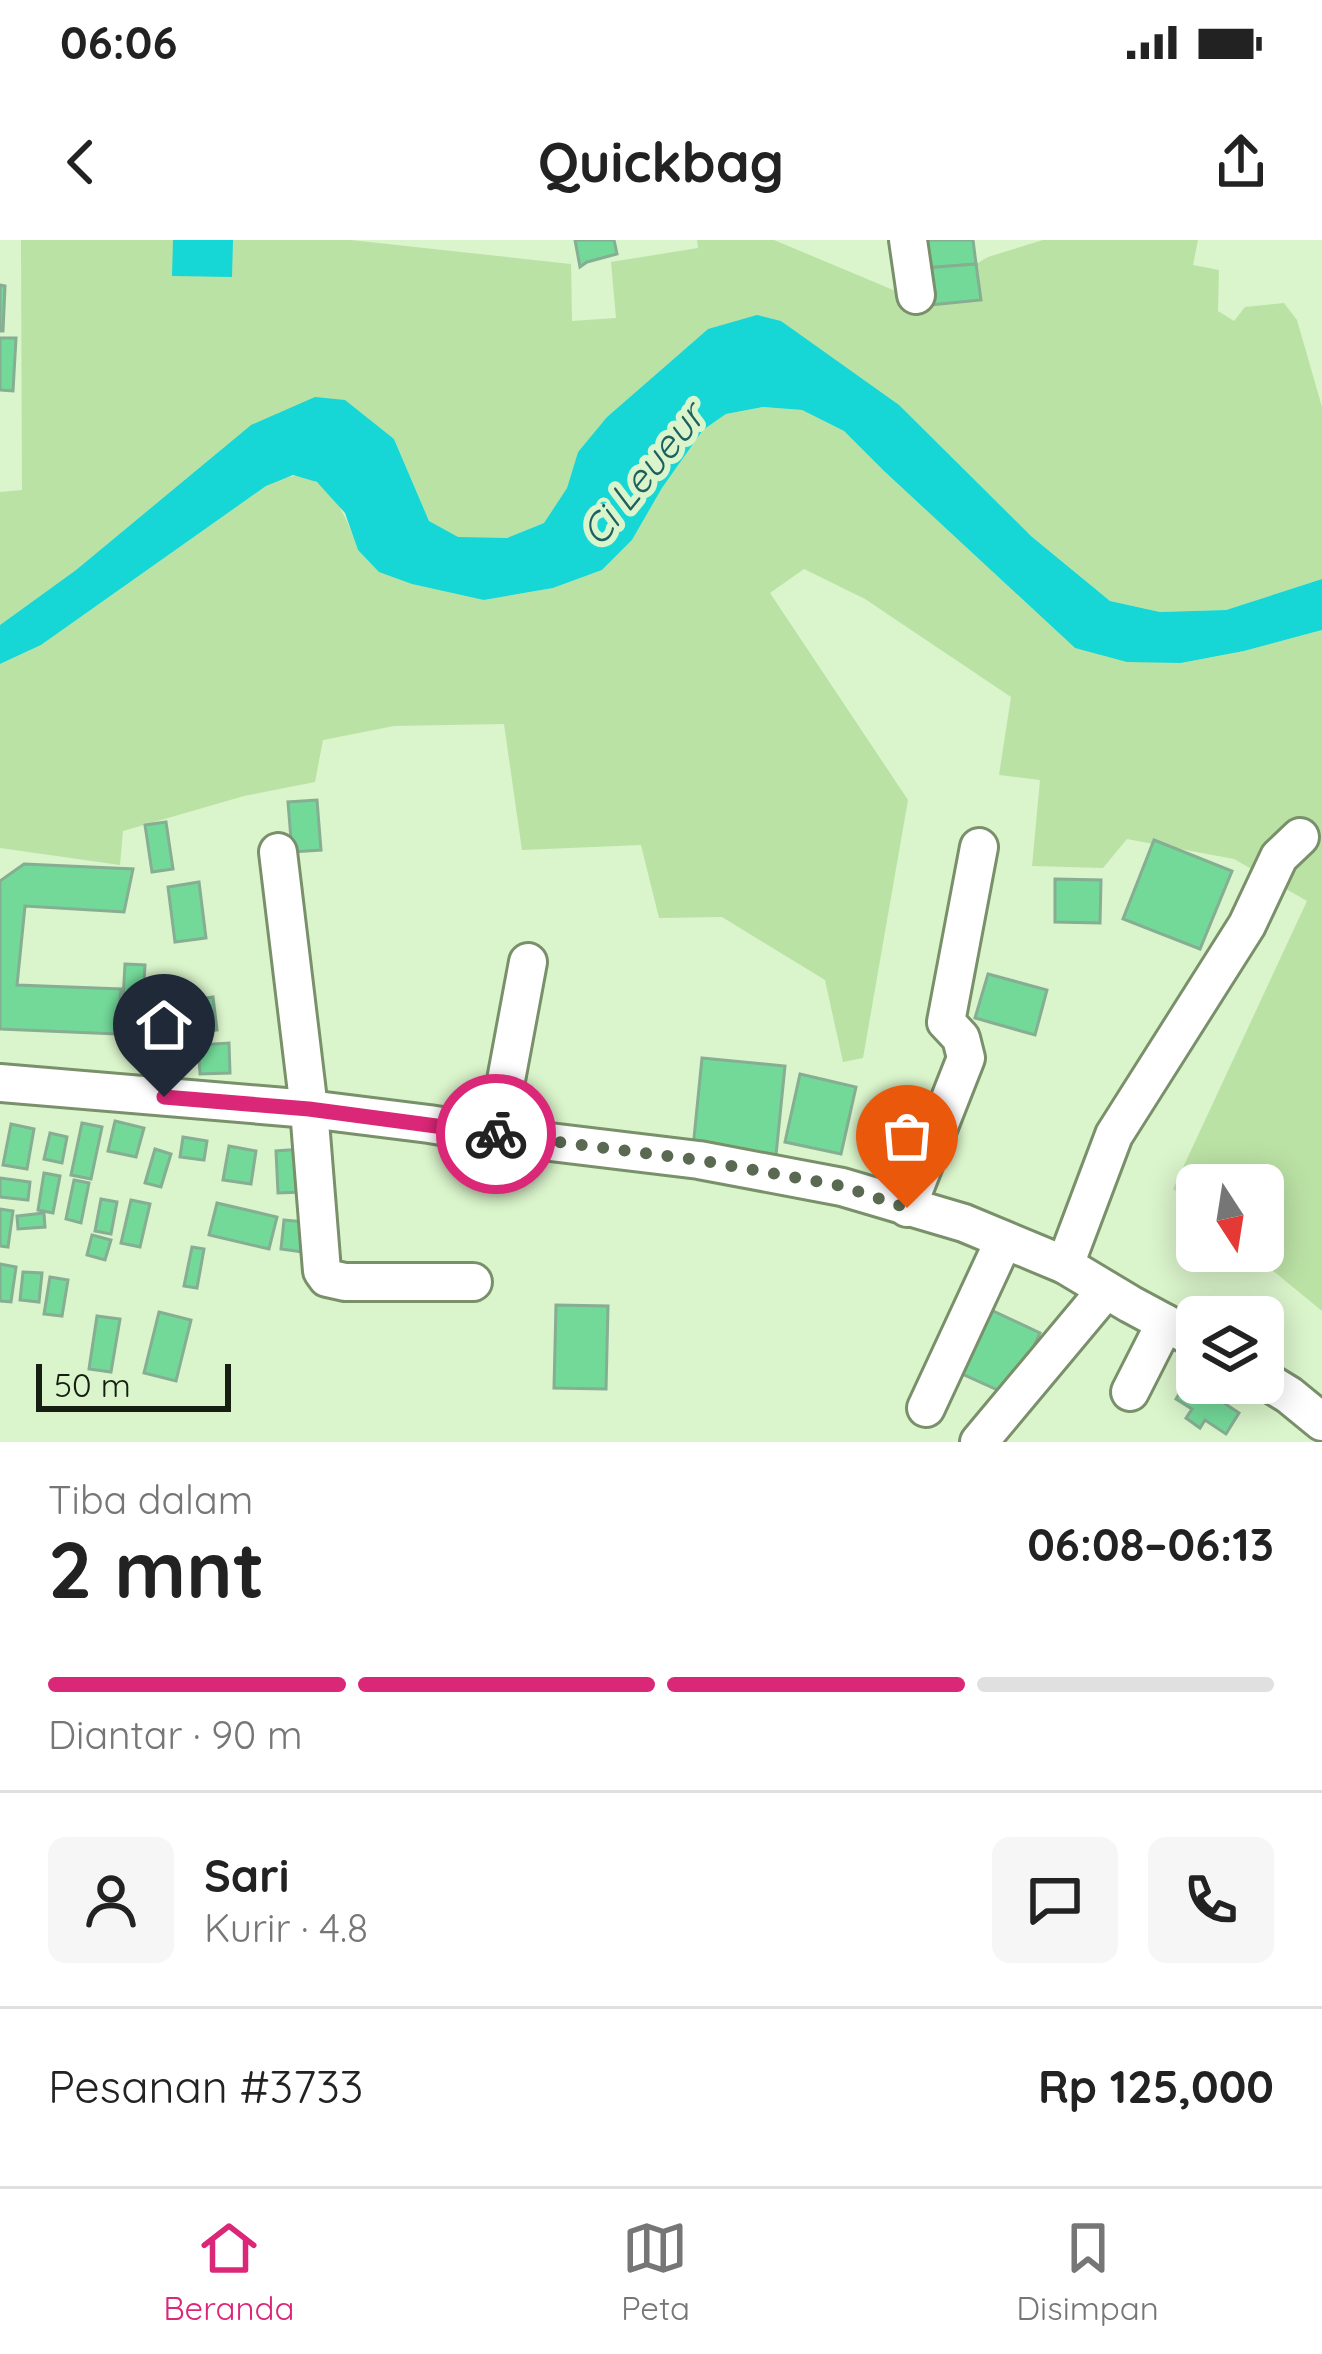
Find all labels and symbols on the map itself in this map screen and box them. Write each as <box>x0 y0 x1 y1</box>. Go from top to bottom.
water label: Ci Leueur <box>570 389 717 555</box>
pin <box>113 974 215 1097</box>
courier <box>436 1074 556 1194</box>
pin <box>856 1085 958 1208</box>
north arrow <box>1176 1164 1284 1272</box>
scale bar <box>36 1358 231 1411</box>

